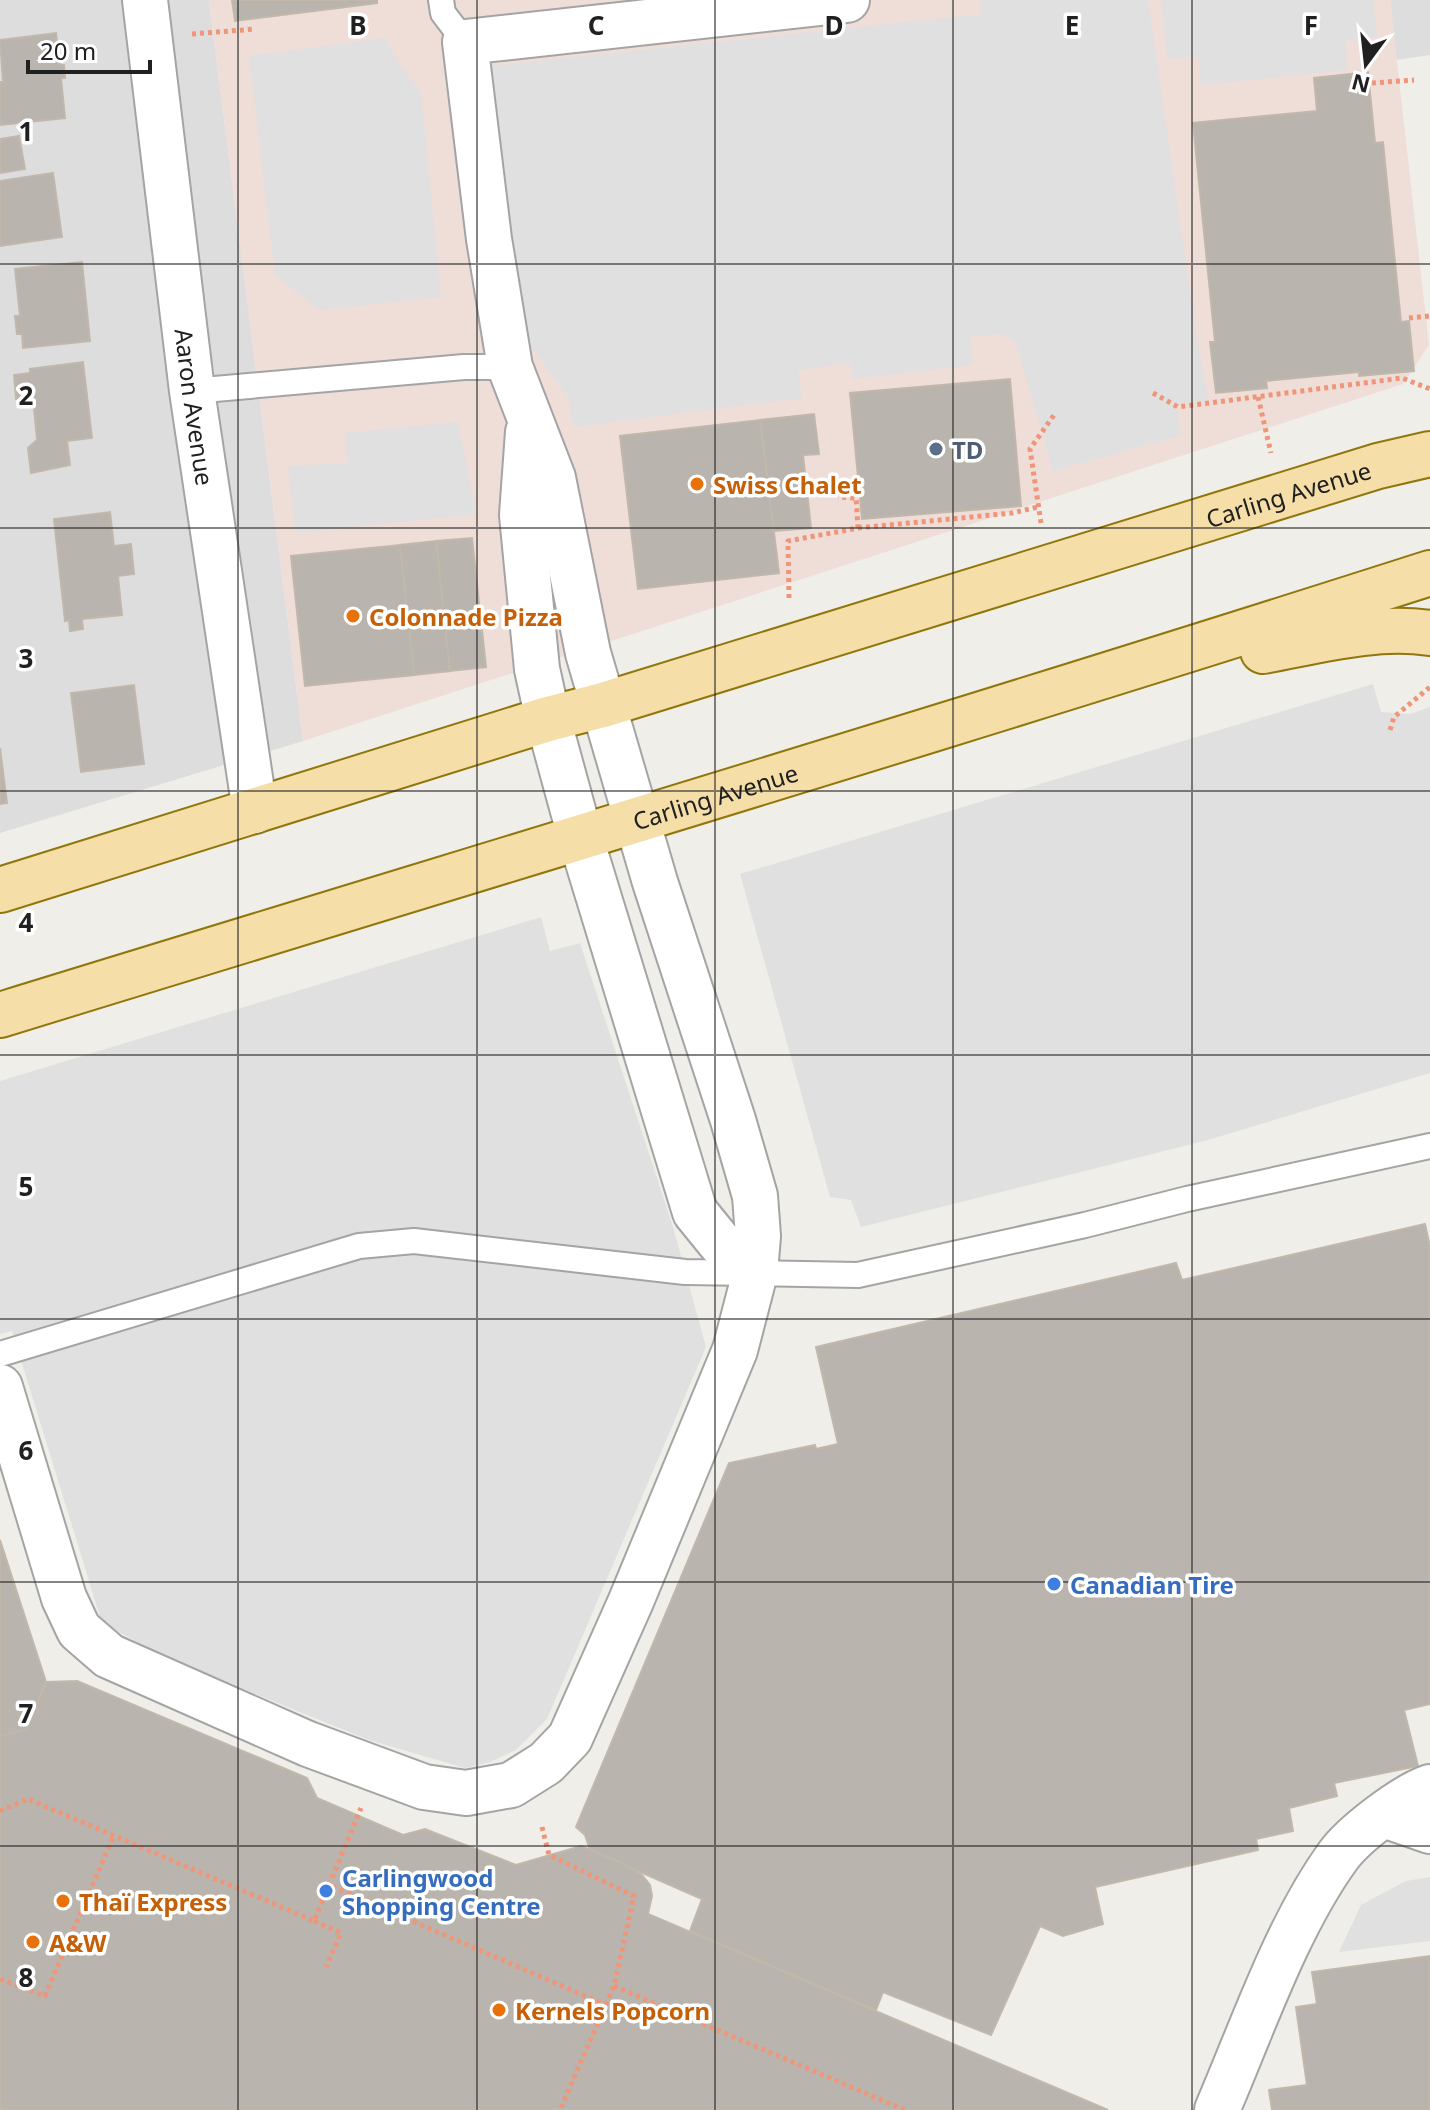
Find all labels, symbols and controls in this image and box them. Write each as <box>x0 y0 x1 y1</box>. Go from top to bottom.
text: B <box>349 7 367 43</box>
text: C <box>588 7 604 43</box>
text: D <box>824 7 844 43</box>
text: E <box>1065 7 1079 43</box>
text: F <box>1304 7 1318 43</box>
scale bar <box>28 24 150 74</box>
north arrow <box>1326 24 1406 104</box>
text: 20 m <box>40 34 96 67</box>
text: N <box>1348 67 1373 101</box>
text: 1 <box>19 113 33 149</box>
street label: Aaron Avenue <box>168 327 222 488</box>
text: 2 <box>19 377 34 413</box>
place label: TD <box>952 433 983 466</box>
marker: TD <box>927 440 945 458</box>
street label: Carling Avenue <box>1202 453 1375 535</box>
place label: Swiss Chalet <box>713 468 862 501</box>
marker: Swiss Chalet <box>688 475 706 493</box>
place label: Colonnade Pizza <box>369 600 563 633</box>
marker: Colonnade Pizza <box>344 607 362 625</box>
text: 3 <box>19 640 33 676</box>
street label: Carling Avenue <box>629 755 802 837</box>
text: 4 <box>19 904 34 940</box>
text: 5 <box>19 1168 33 1204</box>
text: 6 <box>19 1432 34 1468</box>
place label: Canadian Tire <box>1070 1568 1234 1601</box>
marker: Canadian Tire <box>1045 1575 1063 1593</box>
text: 7 <box>19 1695 34 1731</box>
place label: Carlingwood Shopping Centre <box>342 1861 541 1922</box>
marker: Carlingwood Shopping Centre <box>317 1882 335 1900</box>
place label: Thaï Express <box>79 1885 227 1918</box>
marker: Thaï Express <box>54 1892 72 1910</box>
place label: A&W <box>49 1926 107 1959</box>
marker: A&W <box>24 1933 42 1951</box>
text: 8 <box>19 1959 33 1995</box>
place label: Kernels Popcorn <box>515 1994 710 2027</box>
marker: Kernels Popcorn <box>490 2001 508 2019</box>

